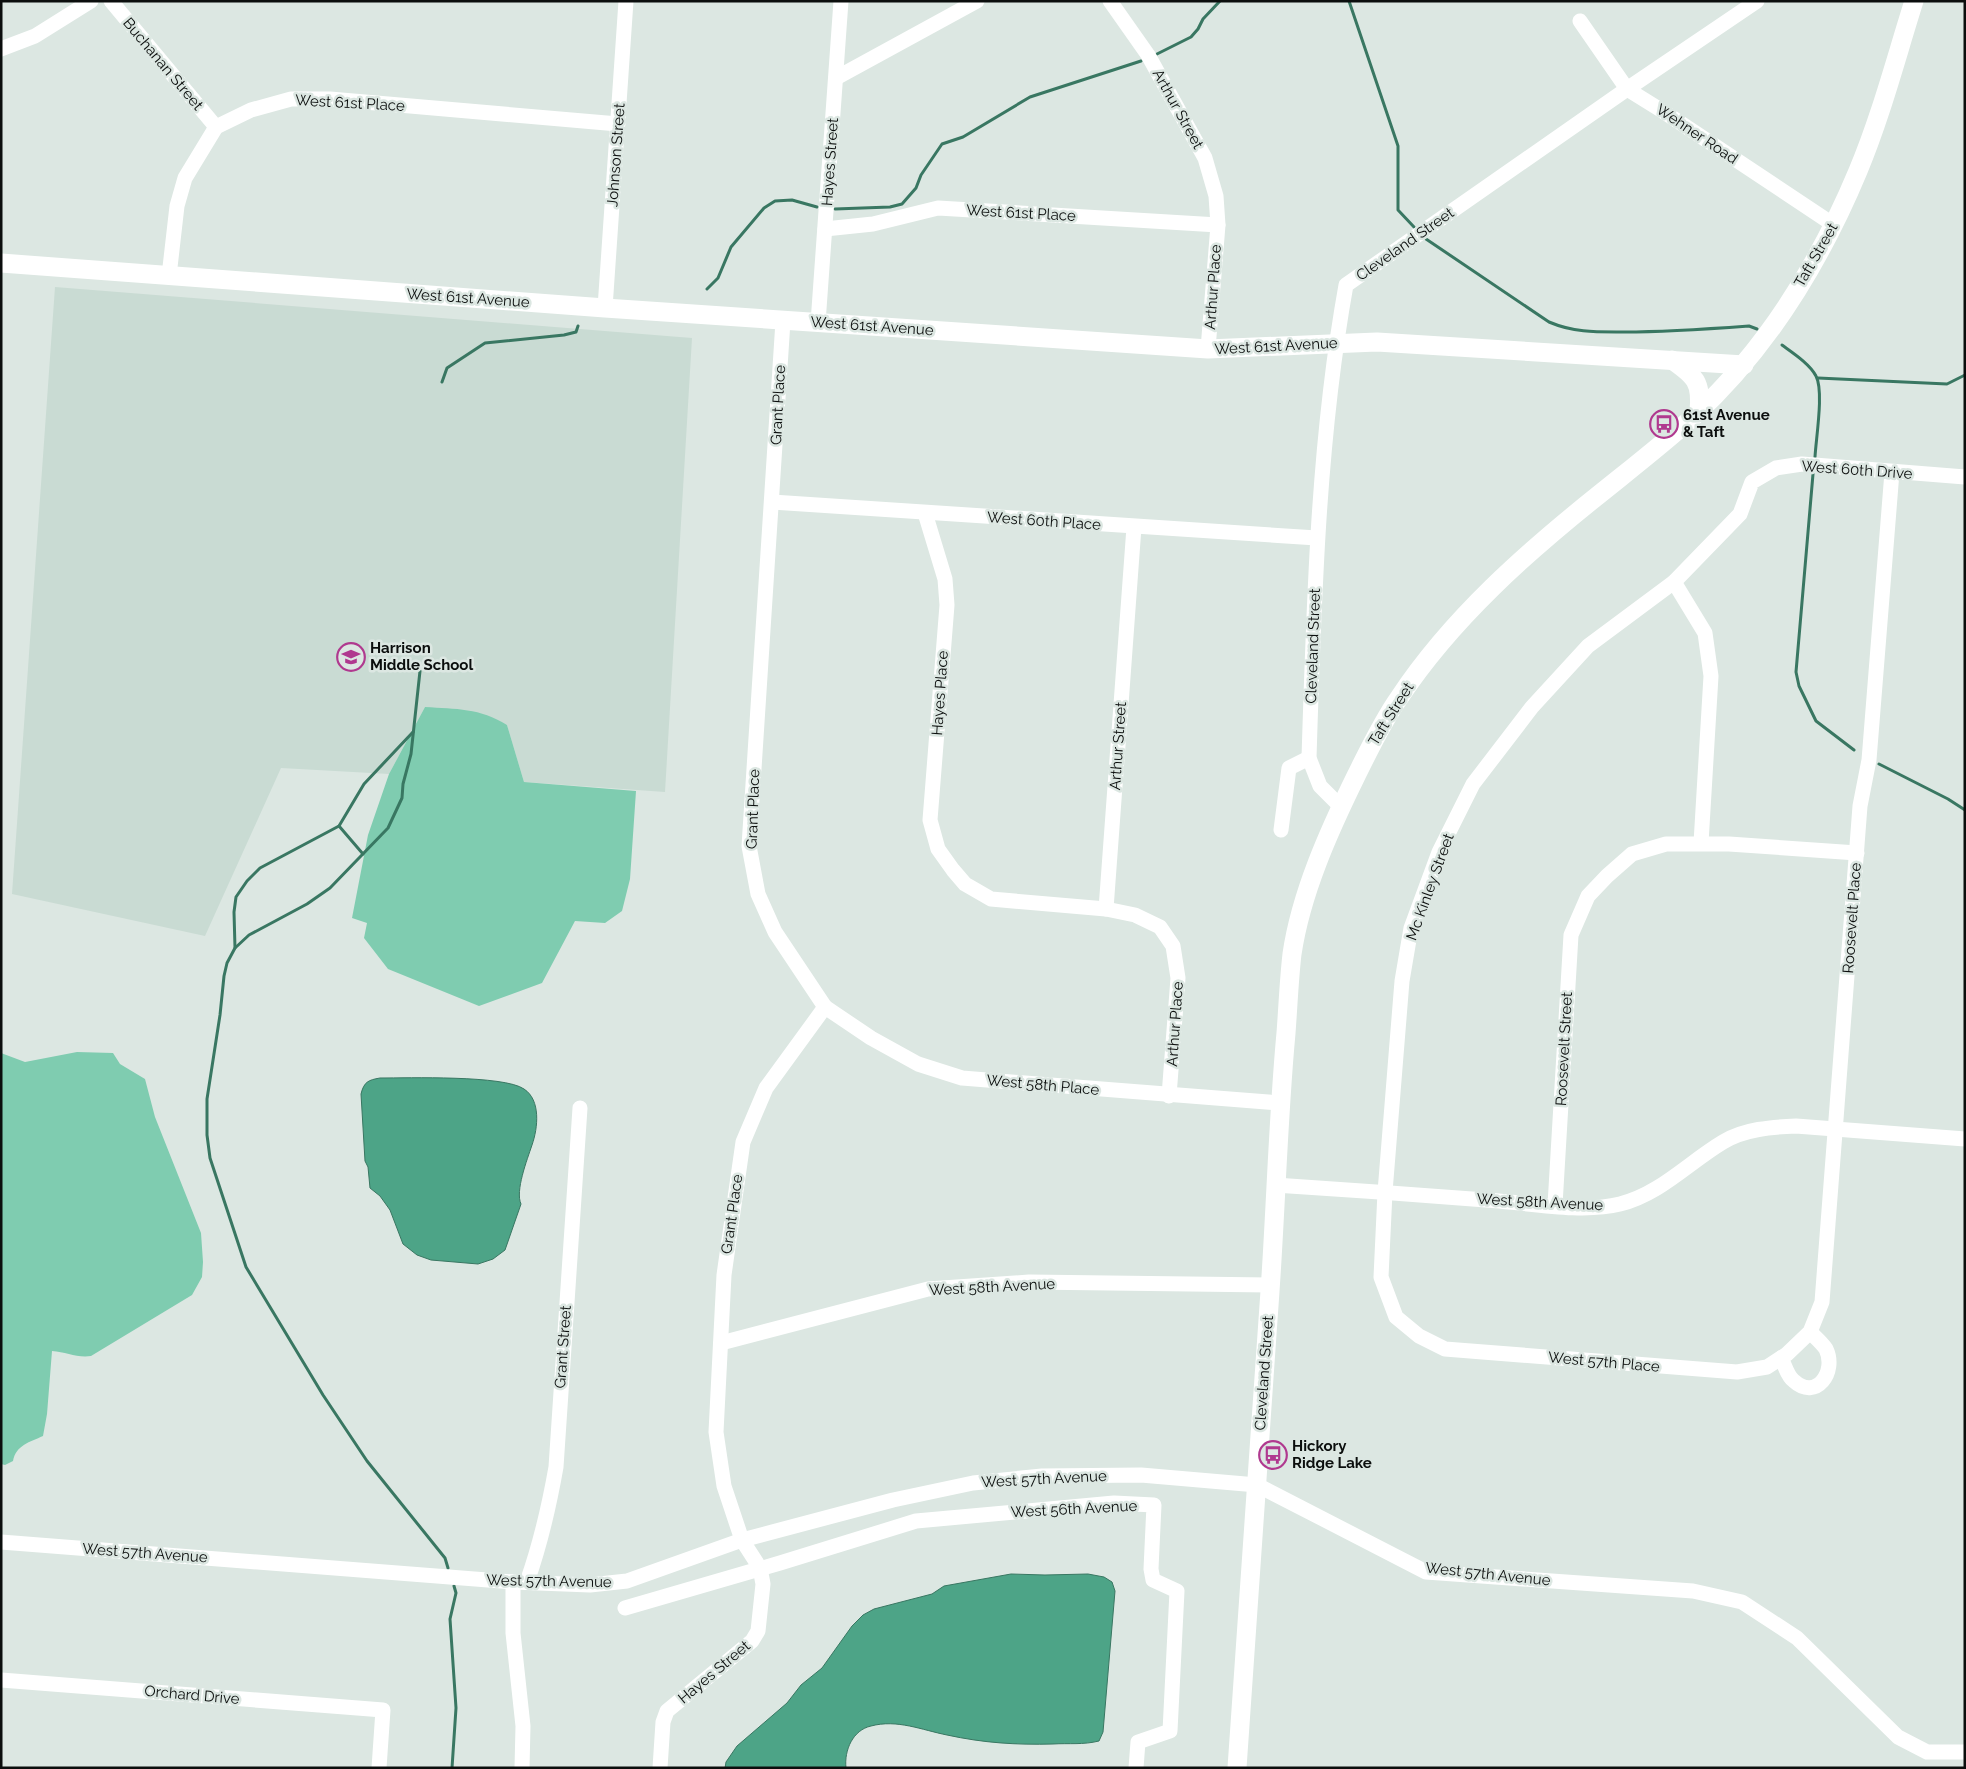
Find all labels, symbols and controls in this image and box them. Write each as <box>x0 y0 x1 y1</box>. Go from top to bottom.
street label: Buchanan Street <box>119 14 207 114</box>
street label: Arthur Street <box>1149 66 1207 152</box>
street label: West 61st Place <box>295 91 405 115</box>
street label: Wehner Road <box>1653 100 1741 168</box>
street label: Johnson Street <box>603 103 629 207</box>
street label: Hayes Street <box>818 117 842 207</box>
street label: West 61st Place <box>966 201 1076 225</box>
street label: Cleveland Street <box>1353 204 1457 284</box>
street label: Taft Street <box>1790 220 1842 290</box>
street label: Arthur Place <box>1201 244 1225 330</box>
street label: West 61st Avenue <box>406 285 530 311</box>
street label: West 61st Avenue <box>810 313 934 339</box>
street label: West 61st Avenue <box>1214 334 1338 358</box>
street label: Grant Place <box>767 364 789 446</box>
place label: 61st Avenue & Taft <box>1683 406 1770 441</box>
bus stop icon: 61st Avenue & Taft <box>1649 409 1679 439</box>
street label: West 60th Drive <box>1801 457 1913 483</box>
street label: West 60th Place <box>987 508 1102 534</box>
street label: Cleveland Street <box>1302 588 1324 704</box>
place label: Harrison Middle School <box>370 639 473 674</box>
school or university icon: Harrison Middle School <box>336 642 366 672</box>
street label: Hayes Place <box>928 650 952 736</box>
street label: Taft Street <box>1365 679 1417 749</box>
street label: Arthur Street <box>1106 701 1130 791</box>
street label: Grant Place <box>743 768 763 849</box>
street label: Mc Kinley Street <box>1402 831 1458 943</box>
street label: Roosevelt Place <box>1839 862 1865 974</box>
street label: Arthur Place <box>1163 981 1187 1067</box>
street label: Roosevelt Street <box>1552 991 1576 1107</box>
street label: West 58th Place <box>986 1071 1100 1099</box>
street label: Grant Place <box>718 1173 747 1255</box>
street label: West 58th Avenue <box>1476 1190 1604 1214</box>
street label: West 58th Avenue <box>928 1275 1056 1299</box>
street label: Grant Street <box>551 1305 575 1389</box>
street label: Cleveland Street <box>1251 1315 1277 1431</box>
street label: West 57th Place <box>1547 1348 1661 1376</box>
place label: Hickory Ridge Lake <box>1292 1437 1372 1472</box>
bus stop icon: Hickory Ridge Lake <box>1258 1440 1288 1470</box>
street label: West 57th Avenue <box>981 1467 1107 1491</box>
street label: West 56th Avenue <box>1010 1497 1138 1521</box>
street label: West 57th Avenue <box>82 1540 208 1566</box>
street label: West 57th Avenue <box>1425 1558 1552 1590</box>
street label: West 57th Avenue <box>486 1571 612 1591</box>
street label: Hayes Street <box>674 1637 754 1707</box>
street label: Orchard Drive <box>144 1682 240 1708</box>

